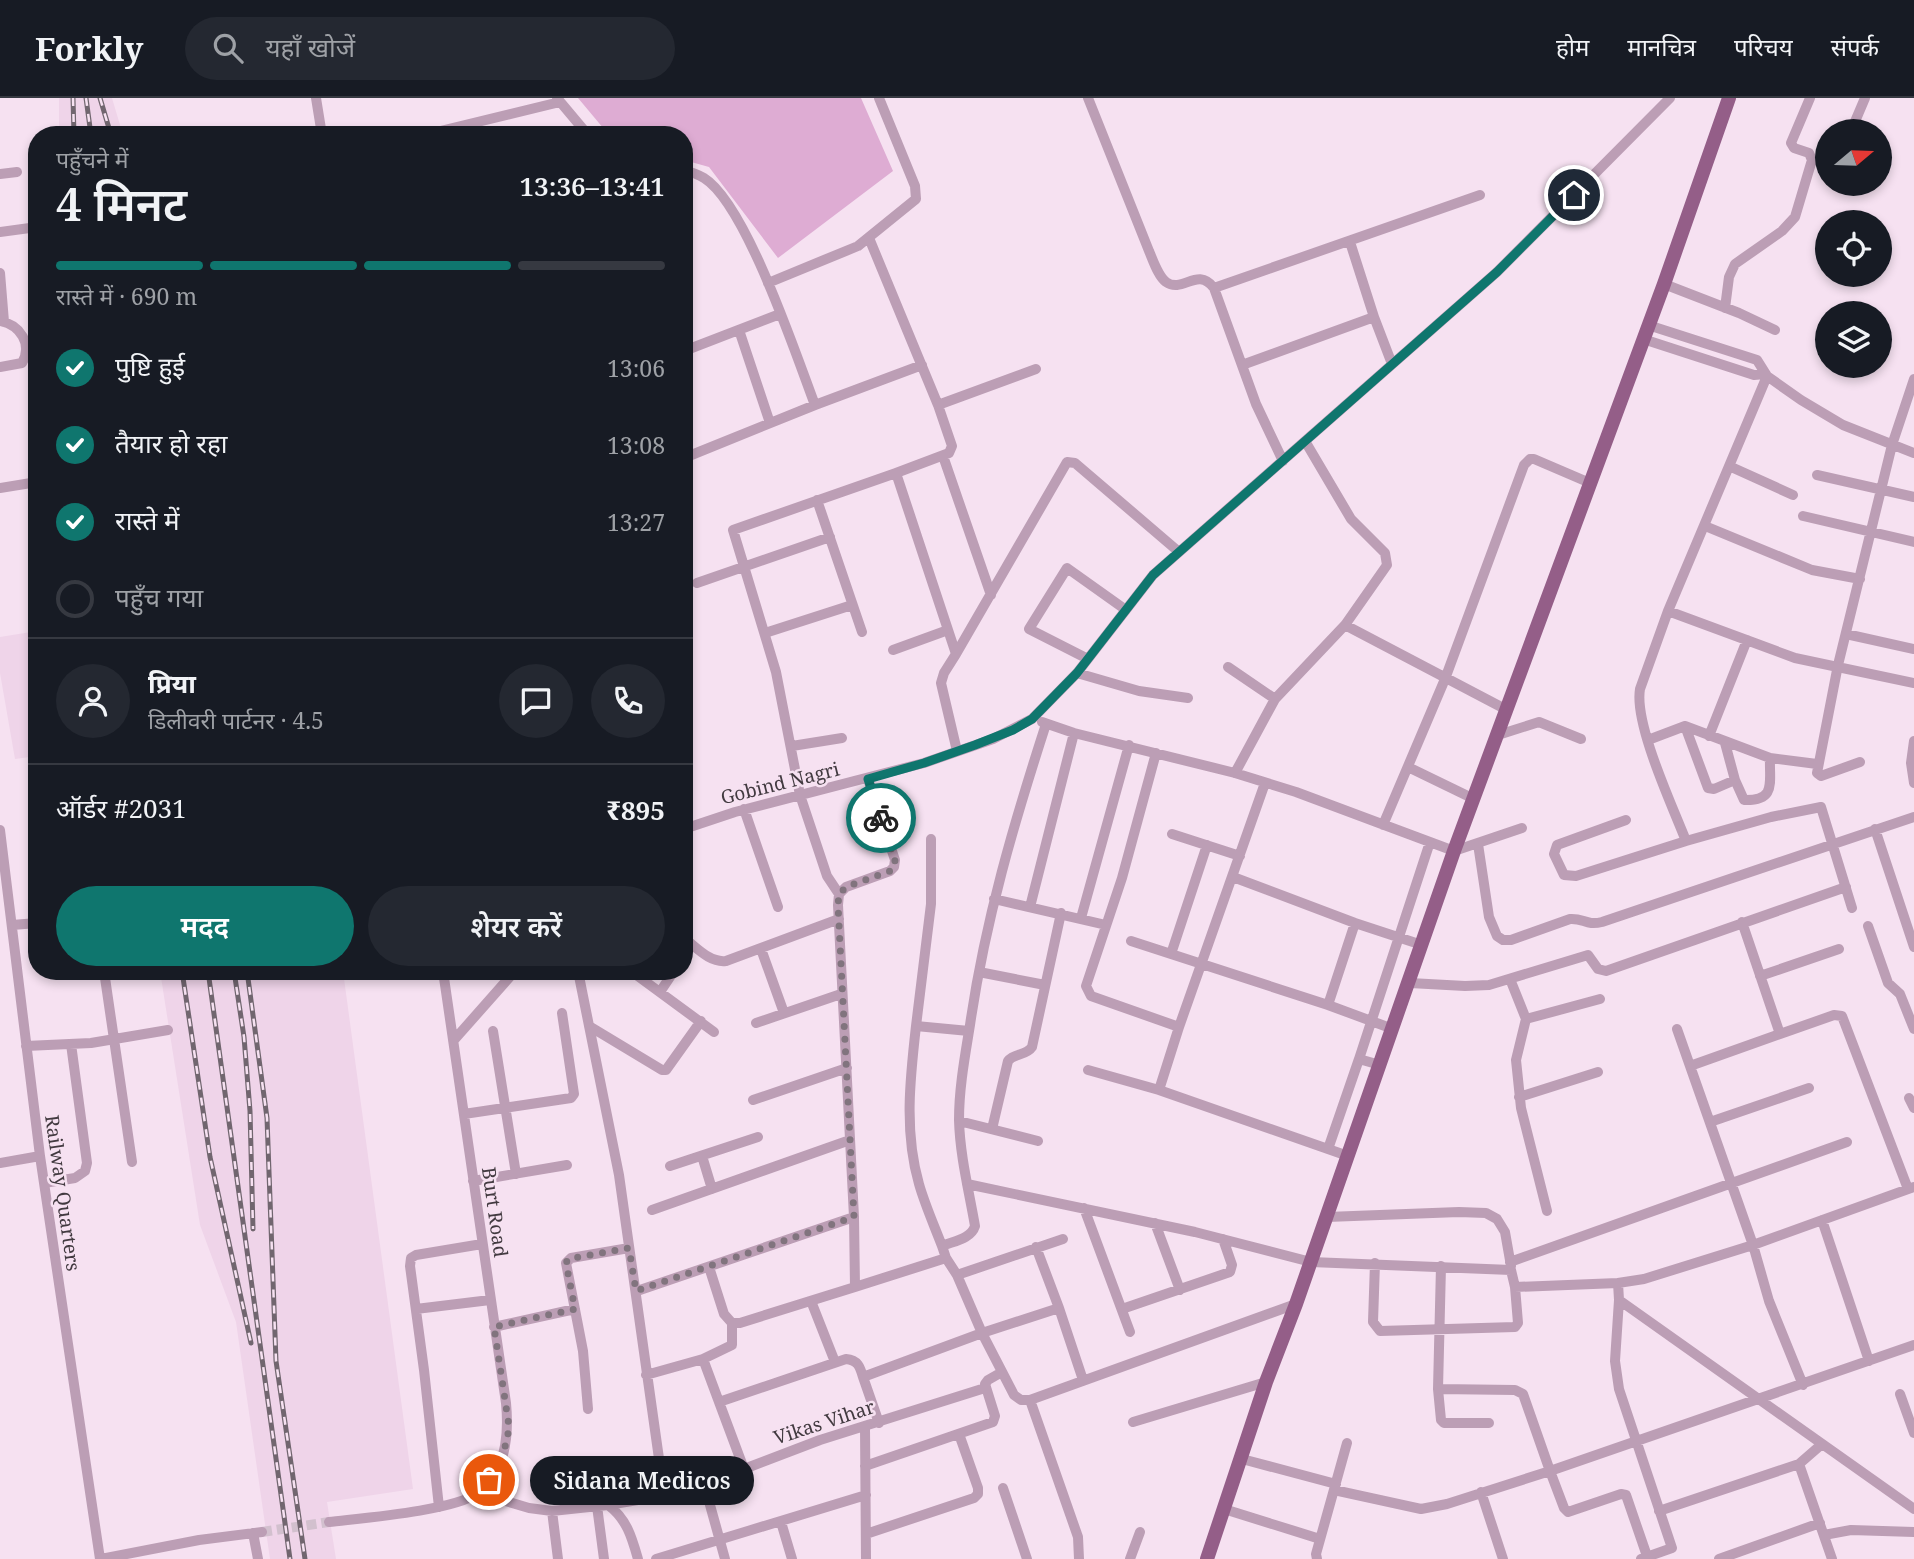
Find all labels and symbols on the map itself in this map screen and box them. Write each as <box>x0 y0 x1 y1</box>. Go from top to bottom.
north arrow <box>1815 119 1892 196</box>
pin <box>1544 165 1604 225</box>
street label: Gobind Nagri <box>718 756 842 810</box>
courier <box>846 783 916 853</box>
street label: Railway Quarters <box>39 1113 87 1273</box>
street label: Burt Road <box>476 1165 514 1259</box>
street label: Vikas Vihar <box>770 1393 878 1451</box>
pin <box>459 1450 519 1510</box>
callout: Sidana Medicos <box>531 1456 755 1504</box>

